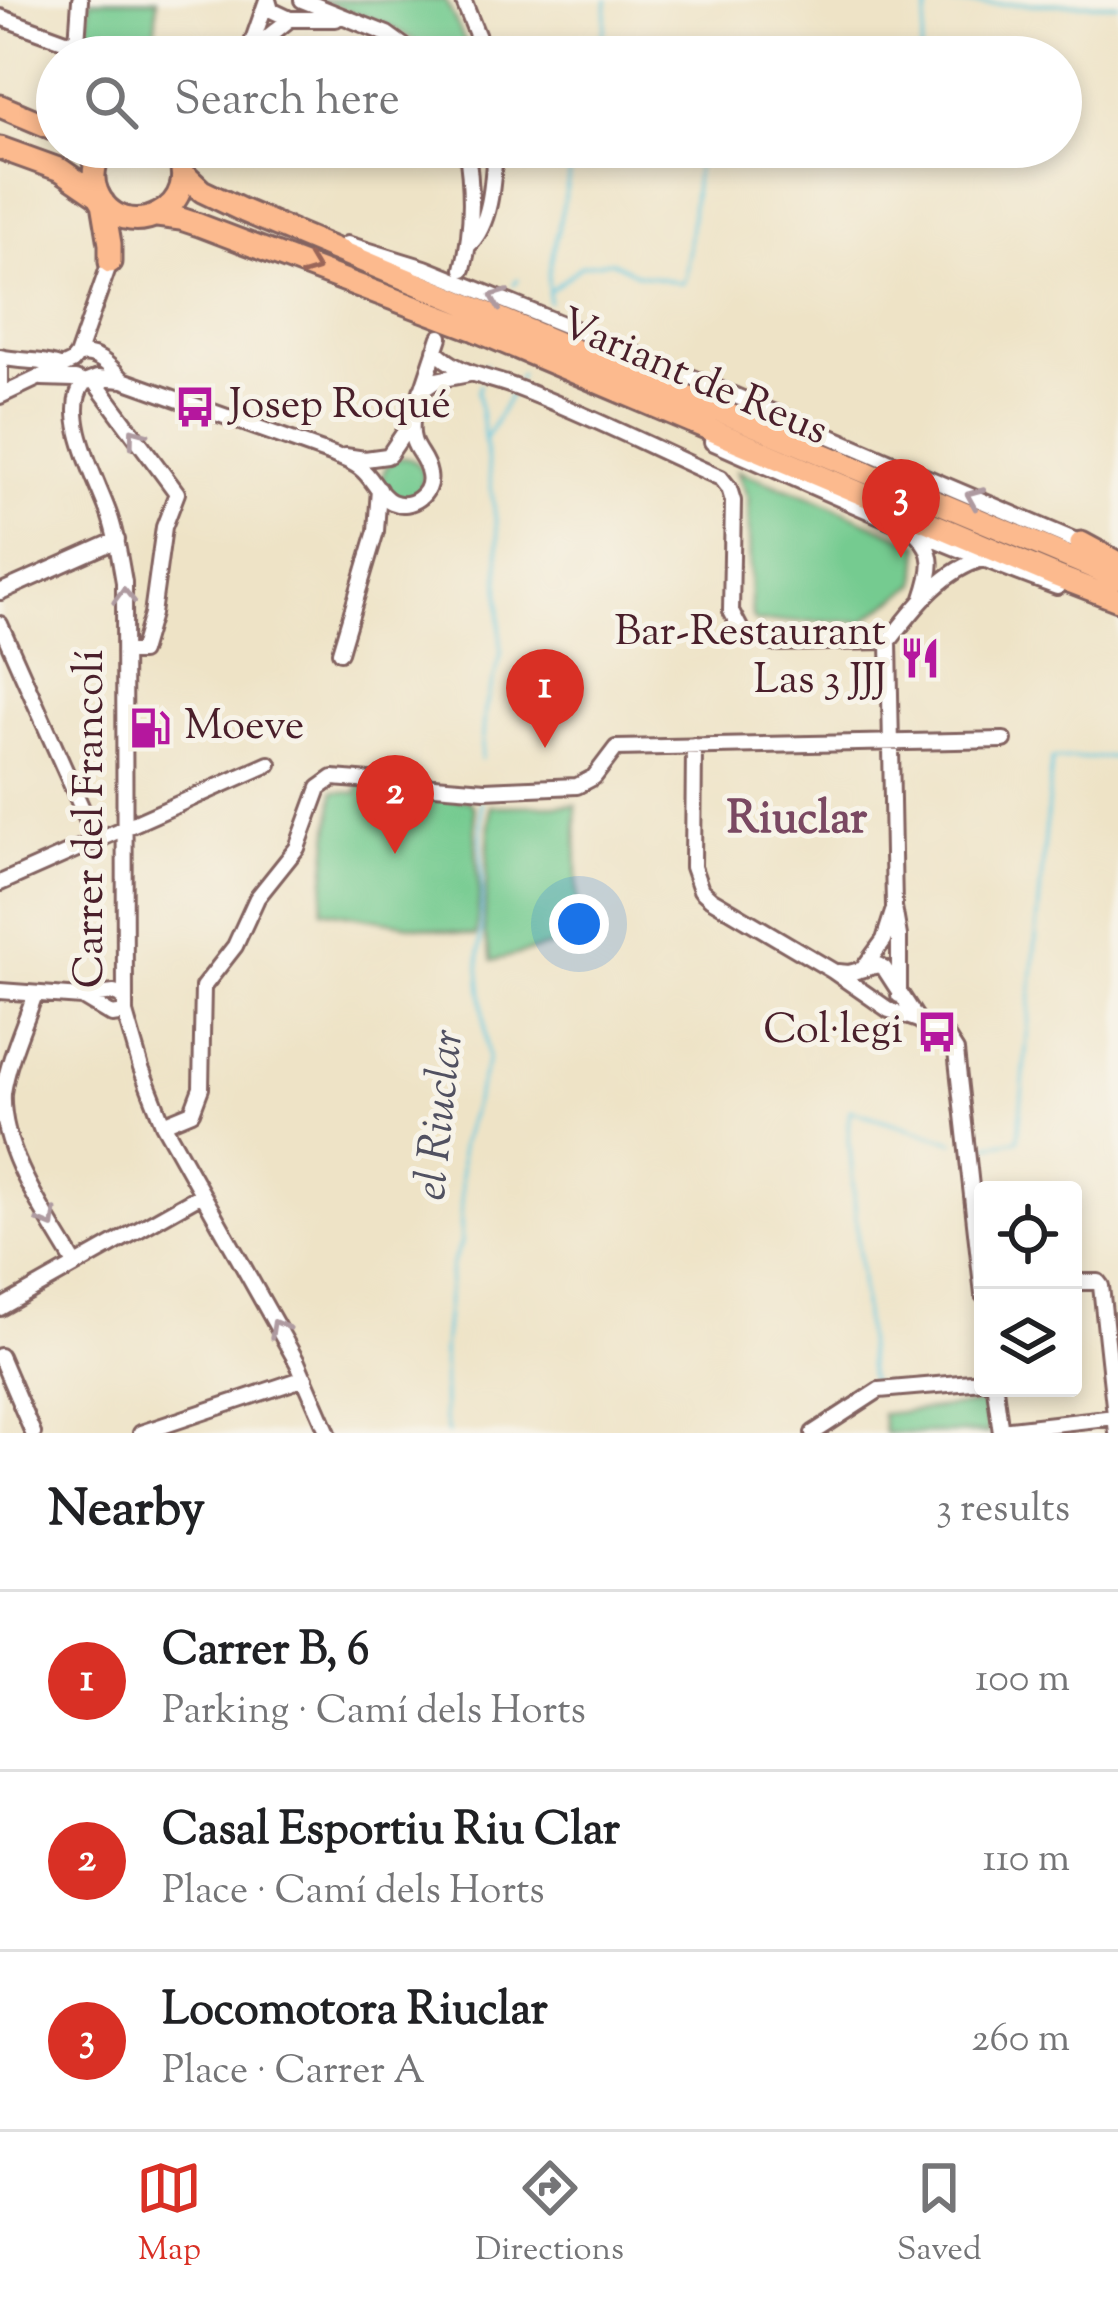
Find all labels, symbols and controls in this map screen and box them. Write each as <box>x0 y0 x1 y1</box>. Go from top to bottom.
search box <box>36 36 1082 168</box>
icon: search <box>78 69 144 135</box>
text: Search here <box>174 70 400 135</box>
one-way arrow <box>299 253 320 278</box>
one-way arrow <box>488 288 509 312</box>
street label: Variant de Reus <box>550 296 836 462</box>
place label: Josep Roqué <box>227 377 451 437</box>
bus stop icon: Josep Roqué <box>172 384 218 430</box>
one-way arrow <box>129 428 150 450</box>
pin: 3 <box>862 459 940 558</box>
one-way arrow <box>964 487 985 511</box>
one-way arrow <box>111 586 137 605</box>
place label: Bar-Restaurant Las 3 JJJ <box>615 604 886 712</box>
restaurant icon: Bar-Restaurant Las 3 JJJ <box>897 635 943 681</box>
pin: 1 <box>506 649 584 748</box>
street label: Carrer del Francolí <box>62 650 122 988</box>
place label: Moeve <box>184 698 304 758</box>
fuel station icon: Moeve <box>127 705 173 751</box>
pin: 2 <box>356 755 434 854</box>
district label: Riuclar <box>727 789 867 854</box>
your location <box>549 894 609 954</box>
place label: Col·legi <box>763 1002 903 1062</box>
bus stop icon: Col·legi <box>914 1009 960 1055</box>
water label: el Riuclar <box>401 1026 483 1204</box>
map controls <box>974 1181 1082 1397</box>
button: locate <box>974 1181 1082 1289</box>
one-way arrow <box>35 1207 58 1229</box>
button: layers <box>974 1289 1082 1397</box>
one-way arrow <box>269 1319 292 1340</box>
text: Nearby <box>48 1475 205 1548</box>
text: 3 results <box>936 1483 1070 1539</box>
text: Carrer B, 6 <box>162 1620 369 1685</box>
text: 1 <box>80 1653 94 1709</box>
text: 100 m <box>975 1653 1070 1709</box>
text: Parking · Camí dels Horts <box>162 1685 586 1741</box>
text: Casal Esportiu Riu Clar <box>162 1800 620 1865</box>
text: 2 <box>78 1833 96 1889</box>
text: 110 m <box>983 1833 1070 1889</box>
text: Place · Camí dels Horts <box>162 1865 545 1921</box>
text: Locomotora Riuclar <box>162 1980 548 2045</box>
text: 3 <box>79 2013 95 2069</box>
text: 260 m <box>971 2013 1070 2069</box>
text: Place · Carrer A <box>162 2045 425 2101</box>
tab: Map <box>136 2155 202 2275</box>
tab: Directions <box>475 2155 624 2275</box>
tab: Saved <box>897 2155 982 2275</box>

